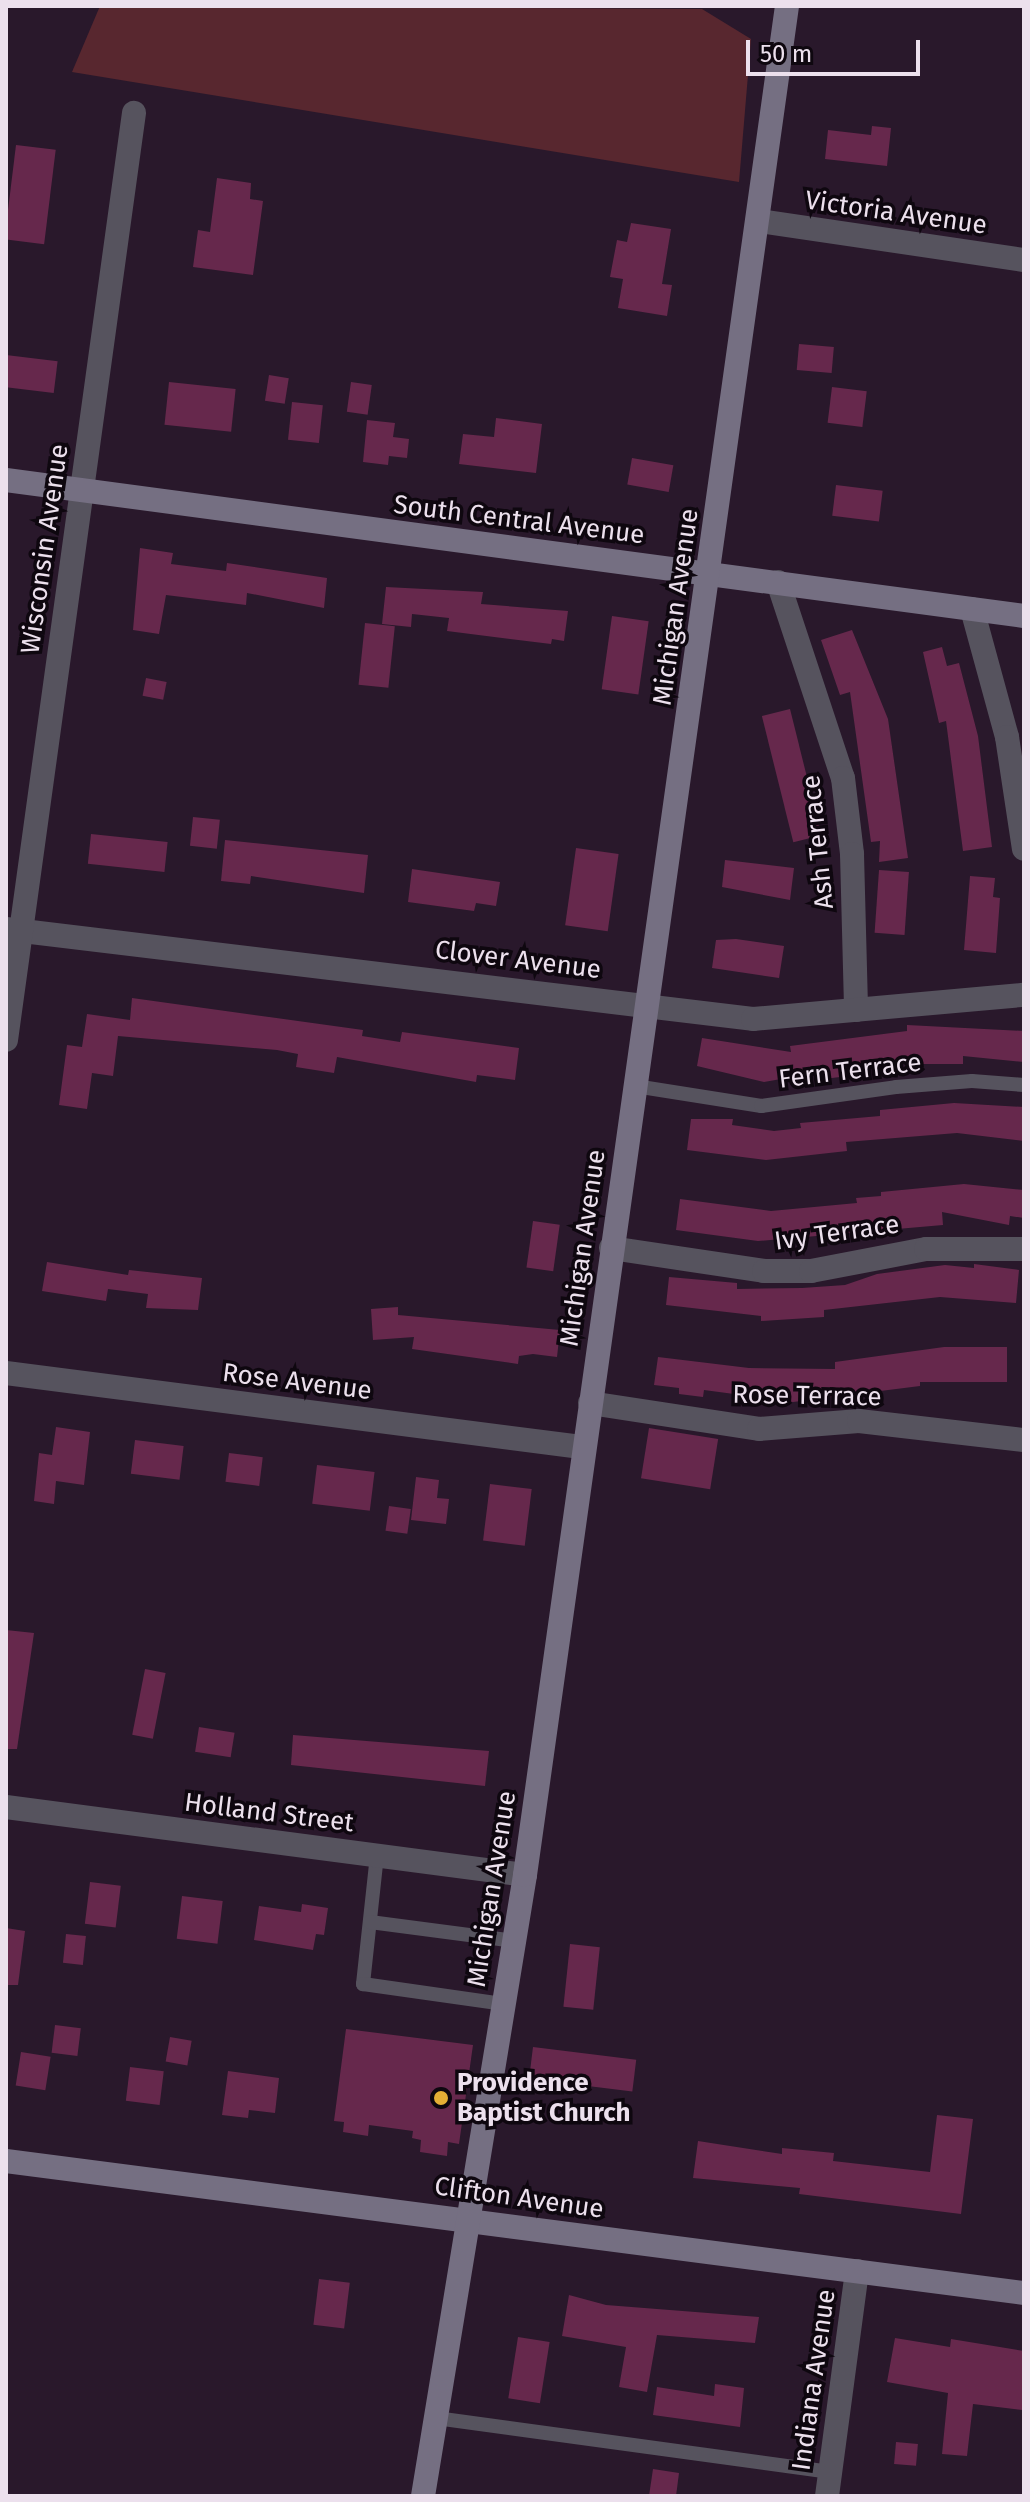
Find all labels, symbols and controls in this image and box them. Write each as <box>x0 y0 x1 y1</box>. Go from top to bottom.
scale bar <box>750 24 924 74</box>
text: 50 m <box>760 40 812 68</box>
street label: Victoria Avenue <box>803 185 989 241</box>
street label: Wisconsin Avenue <box>15 442 75 656</box>
street label: South Central Avenue <box>392 489 646 551</box>
street label: Michigan Avenue <box>647 507 705 707</box>
street label: Ash Terrace <box>795 773 841 911</box>
street label: Clover Avenue <box>433 934 603 986</box>
street label: Fern Terrace <box>777 1047 923 1095</box>
street label: Michigan Avenue <box>554 1148 612 1348</box>
street label: Ivy Terrace <box>773 1209 901 1257</box>
street label: Rose Avenue <box>221 1357 373 1407</box>
street label: Rose Terrace <box>732 1379 882 1413</box>
street label: Holland Street <box>183 1787 355 1839</box>
street label: Michigan Avenue <box>461 1789 523 1989</box>
place label: Providence Baptist Church <box>457 2067 631 2128</box>
marker: Providence Baptist Church <box>432 2089 450 2107</box>
street label: Clifton Avenue <box>432 2171 606 2225</box>
street label: Indiana Avenue <box>786 2287 842 2473</box>

